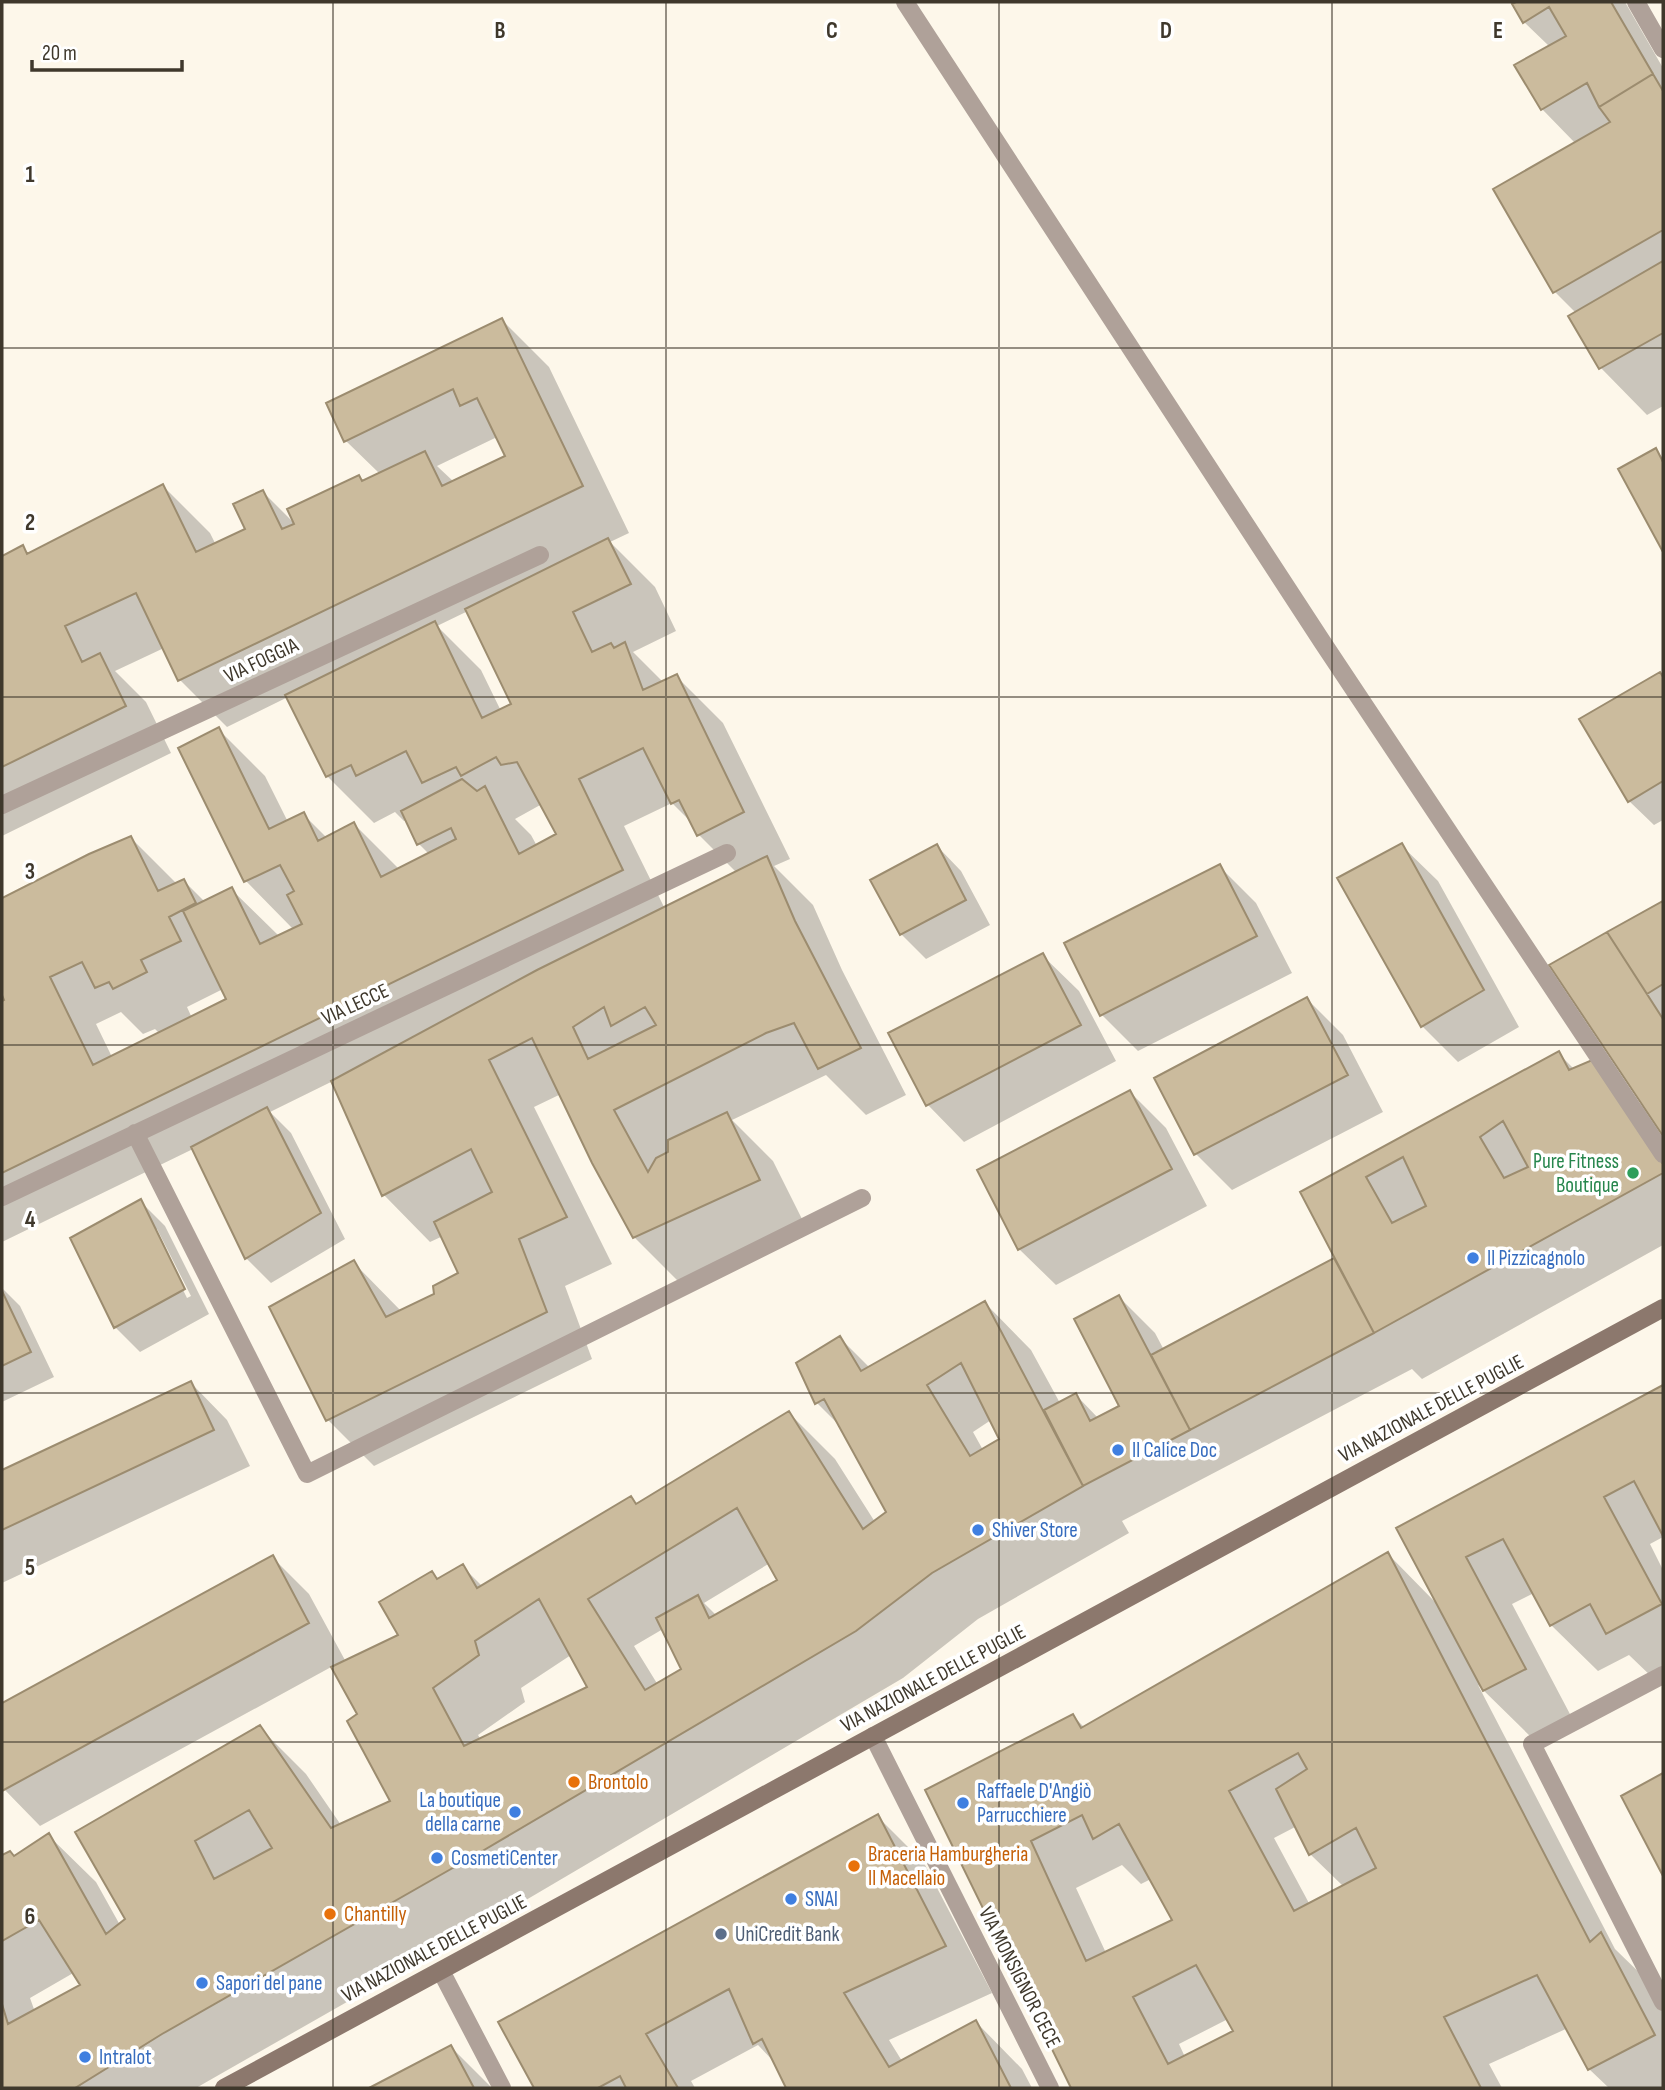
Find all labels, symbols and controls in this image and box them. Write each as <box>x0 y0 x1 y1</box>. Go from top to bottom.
text: B <box>495 17 506 45</box>
text: C <box>826 17 838 45</box>
text: D <box>1160 17 1172 45</box>
text: E <box>1493 17 1503 45</box>
scale bar <box>32 28 182 72</box>
text: 20 m <box>42 41 77 66</box>
text: 1 <box>25 161 35 189</box>
text: 2 <box>25 509 35 537</box>
street label: VIA FOGGIA <box>220 632 303 688</box>
text: 3 <box>25 858 35 886</box>
street label: VIA LECCE <box>318 978 393 1031</box>
place label: Pure Fitness Boutique <box>1533 1149 1619 1198</box>
marker: Pure Fitness Boutique <box>1625 1165 1641 1181</box>
text: 4 <box>25 1206 36 1234</box>
place label: Il Pizzicagnolo <box>1487 1246 1585 1271</box>
marker: Il Pizzicagnolo <box>1465 1250 1481 1266</box>
street label: VIA NAZIONALE DELLE PUGLIE <box>1335 1349 1528 1468</box>
place label: Il Calice Doc <box>1132 1438 1217 1463</box>
marker: Il Calice Doc <box>1110 1442 1126 1458</box>
place label: Shiver Store <box>992 1518 1078 1543</box>
marker: Shiver Store <box>970 1522 986 1538</box>
text: 5 <box>25 1554 35 1582</box>
street label: VIA NAZIONALE DELLE PUGLIE <box>837 1619 1030 1738</box>
place label: Brontolo <box>588 1770 648 1795</box>
marker: Brontolo <box>566 1774 582 1790</box>
place label: Raffaele D'Angiò Parrucchiere <box>977 1779 1092 1828</box>
place label: La boutique della carne <box>419 1788 501 1837</box>
marker: Raffaele D'Angiò Parrucchiere <box>955 1795 971 1811</box>
marker: La boutique della carne <box>507 1804 523 1820</box>
place label: Braceria Hamburgheria Il Macellaio <box>868 1842 1028 1891</box>
place label: CosmetiCenter <box>451 1846 558 1871</box>
marker: CosmetiCenter <box>429 1850 445 1866</box>
marker: Braceria Hamburgheria Il Macellaio <box>846 1858 862 1874</box>
place label: SNAI <box>805 1887 838 1912</box>
street label: VIA NAZIONALE DELLE PUGLIE <box>338 1889 531 2008</box>
marker: SNAI <box>783 1891 799 1907</box>
place label: Chantilly <box>344 1902 407 1927</box>
text: 6 <box>25 1903 35 1931</box>
street label: VIA MONSIGNOR CECE <box>973 1903 1066 2052</box>
marker: Chantilly <box>322 1906 338 1922</box>
place label: UniCredit Bank <box>735 1922 839 1947</box>
marker: UniCredit Bank <box>713 1926 729 1942</box>
place label: Sapori del pane <box>216 1971 322 1996</box>
marker: Sapori del pane <box>194 1975 210 1991</box>
place label: Intralot <box>99 2045 152 2070</box>
marker: Intralot <box>77 2049 93 2065</box>

